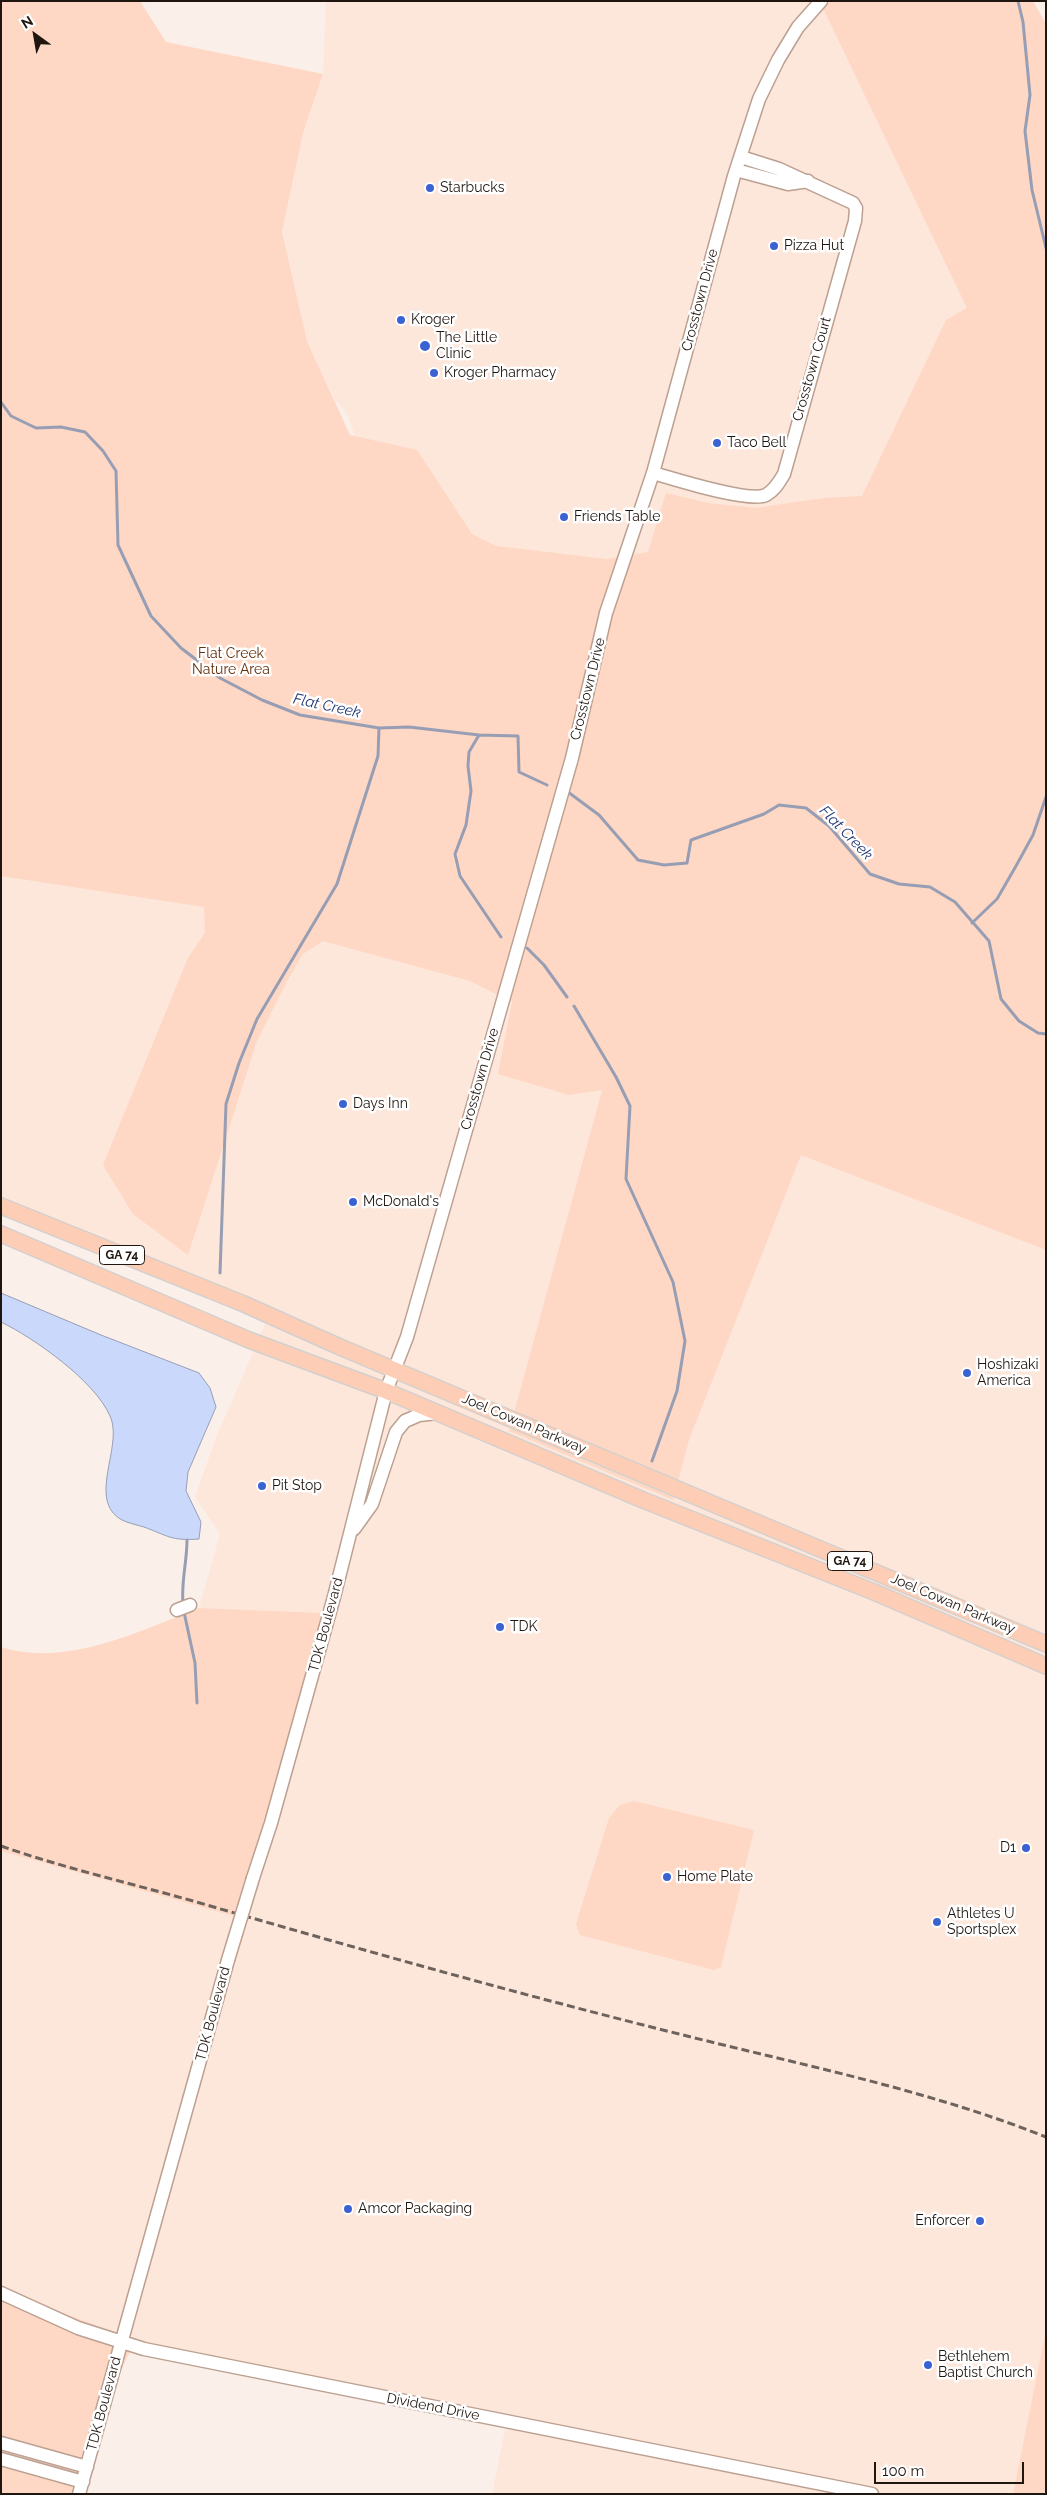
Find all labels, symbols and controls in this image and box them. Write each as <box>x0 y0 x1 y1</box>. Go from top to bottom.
north arrow <box>10 10 60 60</box>
text: N <box>18 13 36 32</box>
place label: Starbucks <box>440 180 504 196</box>
marker: Starbucks <box>424 182 436 194</box>
place label: Pizza Hut <box>784 238 844 254</box>
marker: Pizza Hut <box>768 240 780 252</box>
street label: Crosstown Drive <box>678 247 722 353</box>
place label: Kroger <box>411 312 455 328</box>
marker: Kroger <box>395 314 407 326</box>
street label: Crosstown Court <box>789 315 835 423</box>
place label: The Little Clinic <box>436 330 497 362</box>
marker: The Little Clinic <box>418 339 432 353</box>
place label: Kroger Pharmacy <box>444 365 556 381</box>
marker: Kroger Pharmacy <box>428 367 440 379</box>
place label: Taco Bell <box>727 435 786 451</box>
marker: Taco Bell <box>711 437 723 449</box>
place label: Friends Table <box>574 509 660 525</box>
marker: Friends Table <box>558 511 570 523</box>
street label: Crosstown Drive <box>567 636 609 742</box>
park label: Flat Creek Nature Area <box>192 646 270 679</box>
water label: Flat Creek <box>291 690 363 722</box>
water label: Flat Creek <box>816 802 876 864</box>
street label: Crosstown Drive <box>457 1026 503 1132</box>
place label: Days Inn <box>353 1096 408 1112</box>
marker: Days Inn <box>337 1098 349 1110</box>
place label: McDonald's <box>363 1194 439 1210</box>
marker: McDonald's <box>347 1196 359 1208</box>
road number: GA 74 <box>100 1246 144 1264</box>
place label: Hoshizaki America <box>977 1357 1039 1390</box>
marker: Hoshizaki America <box>961 1367 973 1379</box>
street label: Joel Cowan Parkway <box>459 1390 589 1458</box>
place label: Pit Stop <box>272 1478 322 1494</box>
marker: Pit Stop <box>256 1480 268 1492</box>
road number: GA 74 <box>828 1552 872 1570</box>
street label: Joel Cowan Parkway <box>888 1570 1018 1638</box>
street label: TDK Boulevard <box>305 1576 347 1674</box>
place label: TDK <box>510 1619 538 1635</box>
marker: TDK <box>494 1621 506 1633</box>
place label: D1 <box>1000 1840 1016 1856</box>
marker: D1 <box>1020 1842 1032 1854</box>
place label: Home Plate <box>677 1869 753 1885</box>
marker: Home Plate <box>661 1871 673 1883</box>
place label: Athletes U Sportsplex <box>947 1906 1016 1938</box>
marker: Athletes U Sportsplex <box>931 1916 943 1928</box>
street label: TDK Boulevard <box>192 1965 234 2063</box>
place label: Amcor Packaging <box>358 2201 472 2217</box>
marker: Amcor Packaging <box>342 2203 354 2215</box>
place label: Enforcer <box>915 2213 970 2229</box>
marker: Enforcer <box>974 2215 986 2227</box>
place label: Bethlehem Baptist Church <box>938 2349 1033 2382</box>
street label: TDK Boulevard <box>83 2355 125 2453</box>
marker: Bethlehem Baptist Church <box>922 2359 934 2371</box>
street label: Dividend Drive <box>385 2390 481 2424</box>
scale bar <box>877 2452 1027 2484</box>
text: 100 m <box>882 2462 924 2480</box>

